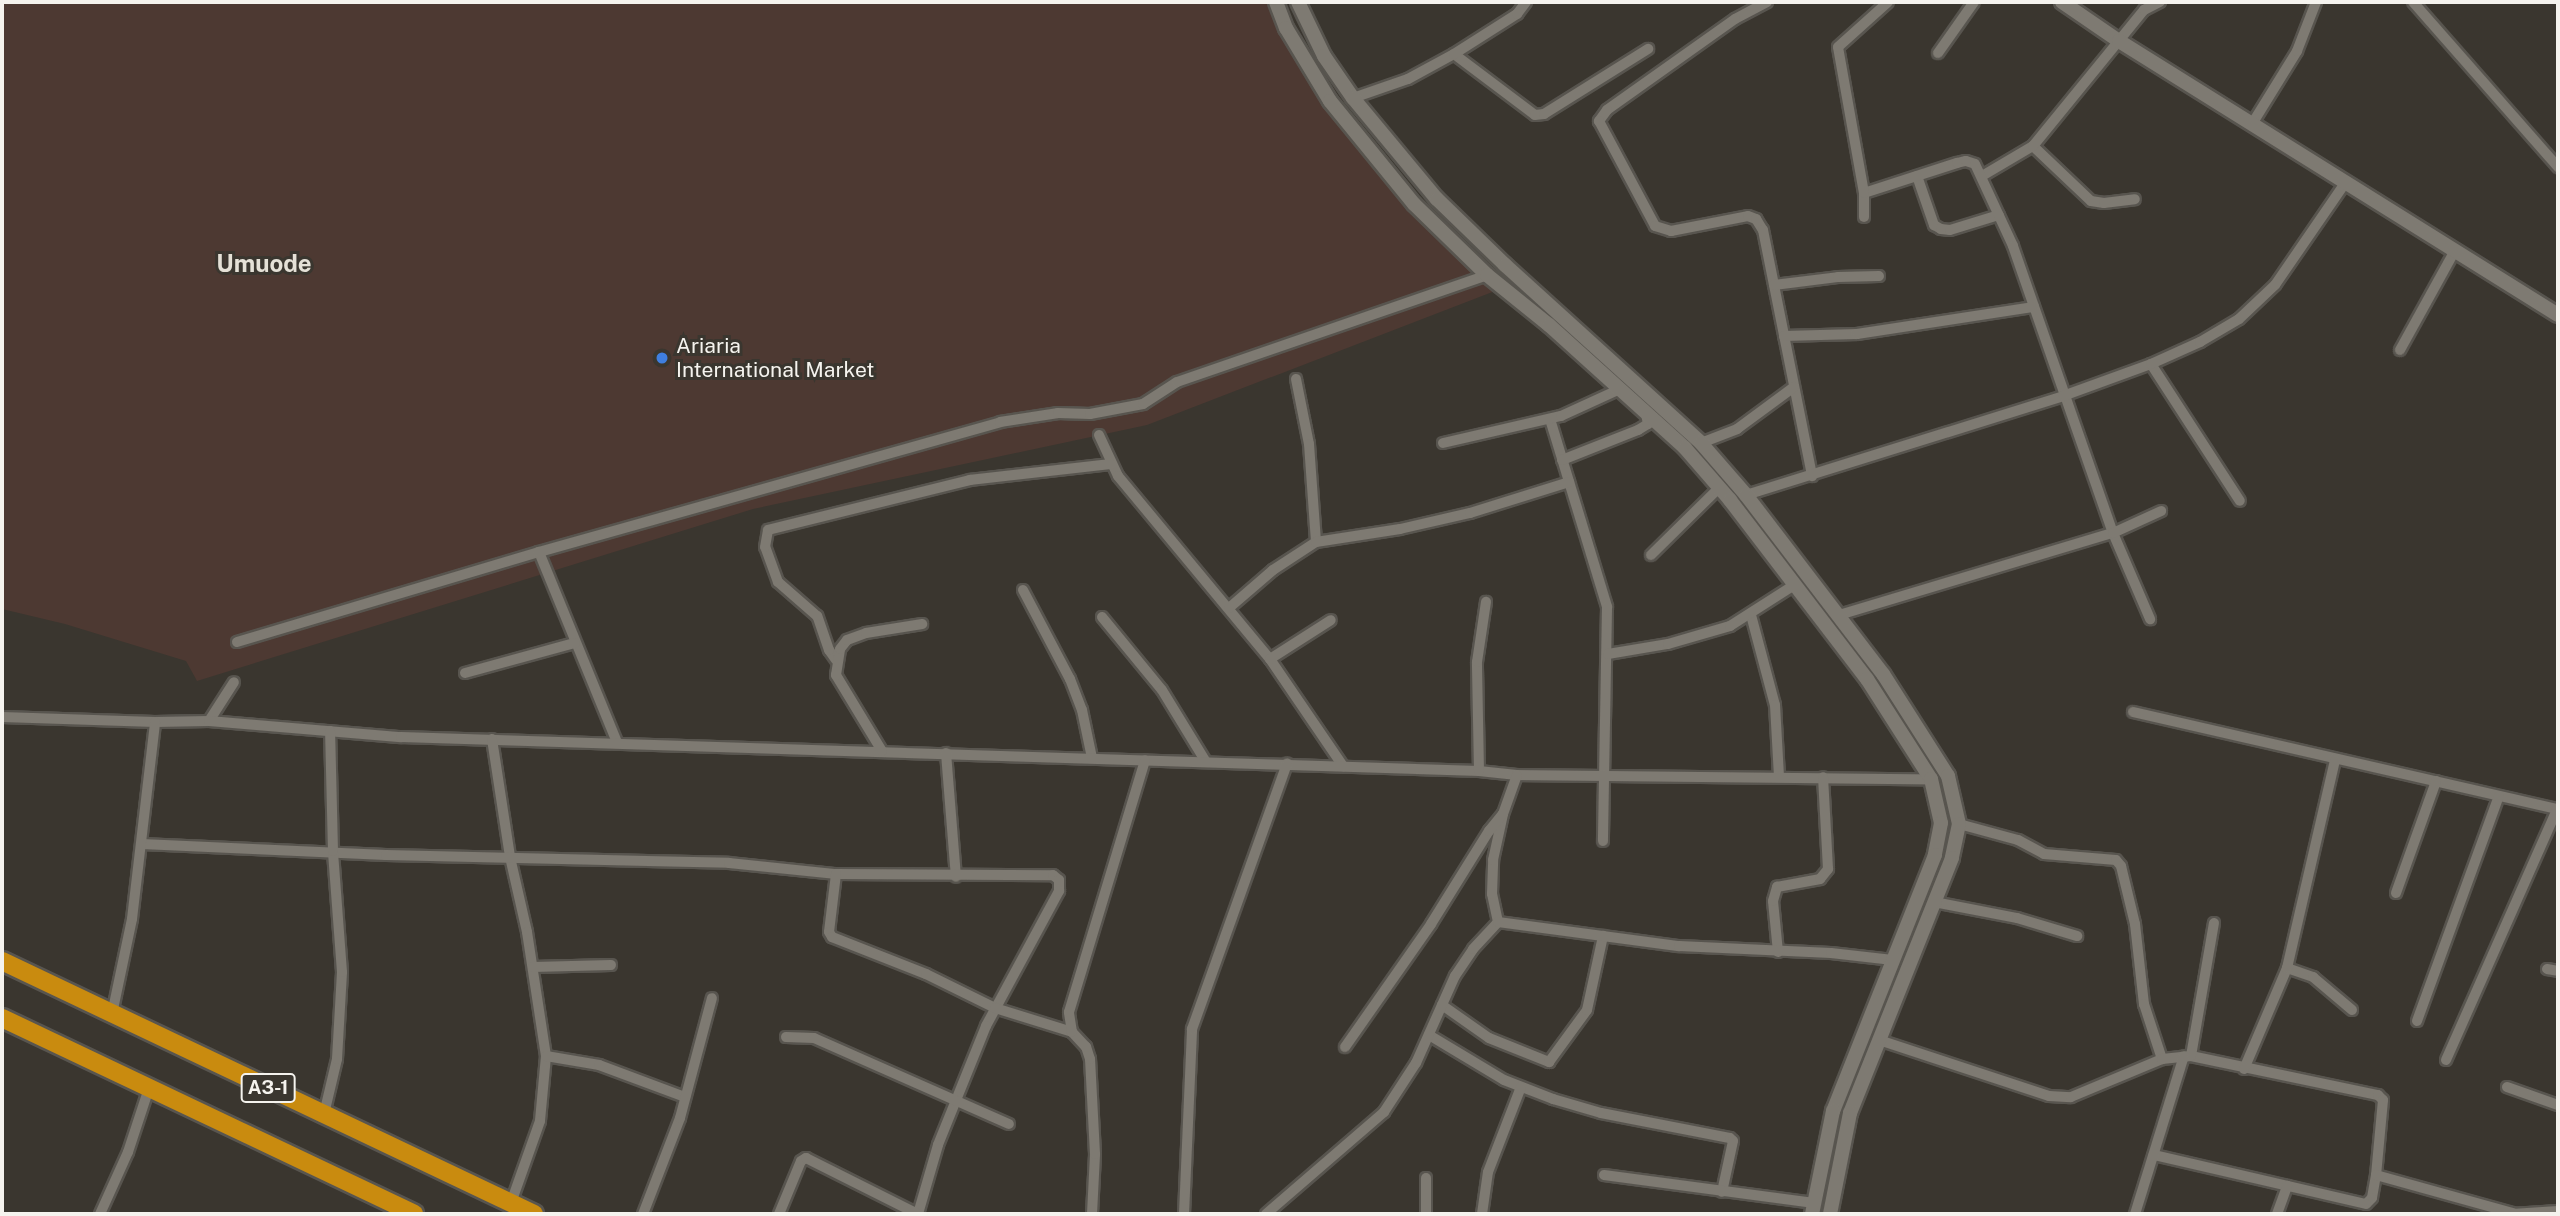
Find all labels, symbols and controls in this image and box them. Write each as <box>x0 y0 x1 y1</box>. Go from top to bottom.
district label: Umuode <box>216 250 312 278</box>
place label: Ariaria International Market <box>676 333 874 383</box>
marker: Ariaria International Market <box>654 350 670 366</box>
road number: A3-1 <box>240 1072 296 1104</box>

